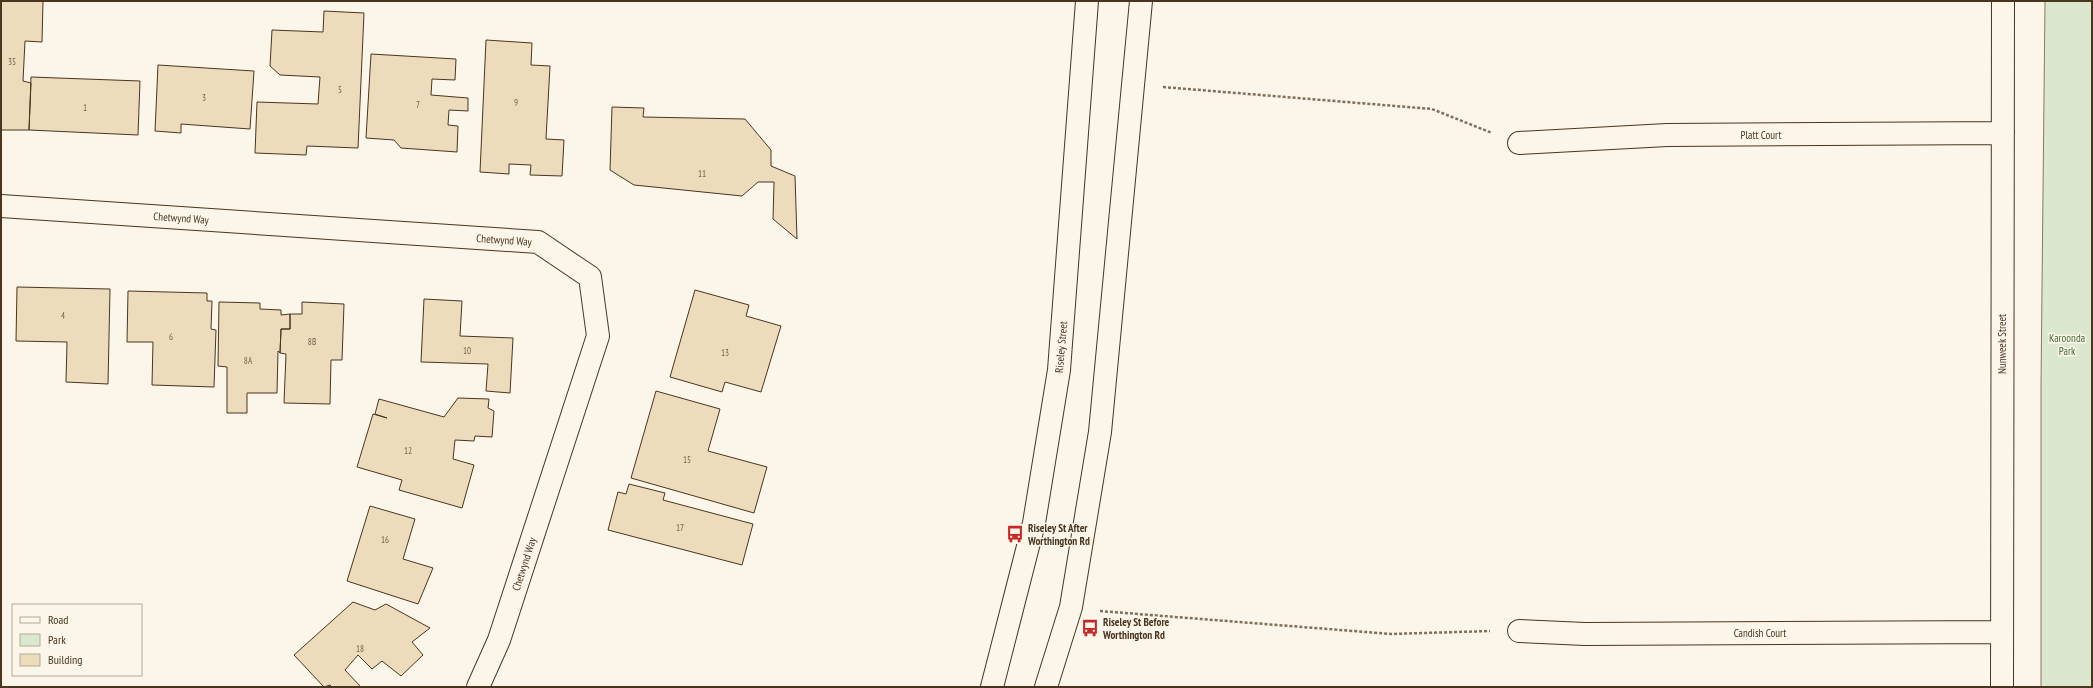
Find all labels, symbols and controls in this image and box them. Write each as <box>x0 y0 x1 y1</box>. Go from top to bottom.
house number: 35 <box>8 56 16 67</box>
house number: 5 <box>338 84 342 95</box>
house number: 3 <box>202 92 206 103</box>
house number: 9 <box>514 97 518 108</box>
house number: 7 <box>416 99 420 110</box>
house number: 1 <box>83 102 87 113</box>
street label: Platt Court <box>1741 128 1781 142</box>
house number: 11 <box>698 168 706 179</box>
street label: Chetwynd Way <box>153 209 210 227</box>
street label: Chetwynd Way <box>476 231 533 249</box>
house number: 4 <box>61 310 65 321</box>
street label: Nunweek Street <box>1995 314 2009 374</box>
street label: Riseley Street <box>1052 321 1070 373</box>
house number: 6 <box>169 331 173 342</box>
park label: Karoonda Park <box>2049 331 2085 358</box>
house number: 8B <box>308 336 316 347</box>
house number: 10 <box>463 345 471 356</box>
house number: 13 <box>721 347 729 358</box>
house number: 8A <box>244 355 253 366</box>
house number: 12 <box>404 445 412 456</box>
house number: 15 <box>683 454 691 465</box>
place label: Riseley St After Worthington Rd <box>1027 521 1090 548</box>
house number: 17 <box>676 522 684 533</box>
bus stop icon: Riseley St After Worthington Rd <box>1005 524 1025 544</box>
house number: 16 <box>381 534 389 545</box>
street label: Chetwynd Way <box>509 535 539 593</box>
legend <box>12 604 142 676</box>
text: Road <box>48 612 68 627</box>
place label: Riseley St Before Worthington Rd <box>1102 615 1170 642</box>
bus stop icon: Riseley St Before Worthington Rd <box>1080 618 1100 638</box>
street label: Candish Court <box>1734 626 1786 640</box>
text: Park <box>48 632 66 647</box>
house number: 18 <box>356 643 364 654</box>
text: Building <box>48 652 83 667</box>

